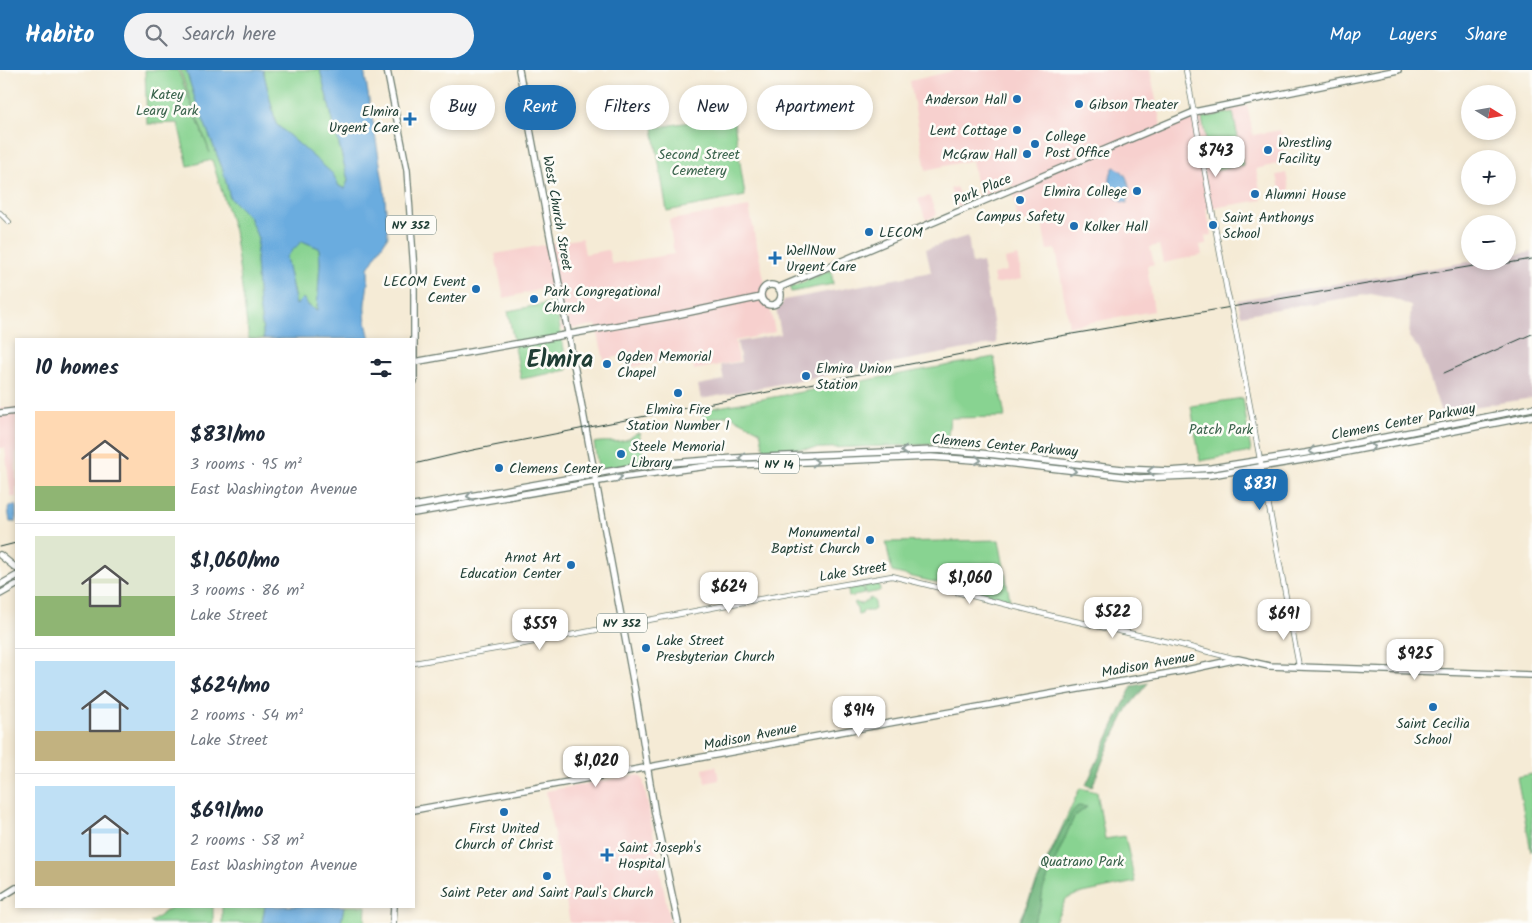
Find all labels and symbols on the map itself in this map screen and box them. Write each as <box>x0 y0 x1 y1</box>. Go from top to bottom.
park label: Katey Leary Park <box>136 84 199 122</box>
north arrow <box>1461 85 1516 140</box>
place label: Anderson Hall <box>925 89 1008 111</box>
marker: Anderson Hall <box>1011 93 1023 105</box>
place label: Gibson Theater <box>1089 94 1179 116</box>
marker: Gibson Theater <box>1073 98 1085 110</box>
place label: Elmira Urgent Care <box>329 101 400 139</box>
marker: Elmira Urgent Care <box>403 112 417 126</box>
place label: Lent Cottage <box>929 120 1008 142</box>
marker: Lent Cottage <box>1011 124 1023 136</box>
place label: College Post Office <box>1045 126 1110 164</box>
place label: Wrestling Facility <box>1278 132 1332 170</box>
pin: $743 <box>1186 136 1246 178</box>
marker: College Post Office <box>1029 138 1041 150</box>
park label: Second Street Cemetery <box>658 144 741 182</box>
place label: McGraw Hall <box>942 144 1018 166</box>
marker: Wrestling Facility <box>1262 144 1274 156</box>
marker: McGraw Hall <box>1021 148 1033 160</box>
street label: West Church Street <box>536 154 578 273</box>
street label: Park Place <box>950 168 1015 212</box>
place label: Elmira College <box>1043 181 1128 203</box>
place label: Alumni House <box>1265 184 1347 206</box>
marker: Elmira College <box>1131 185 1143 197</box>
marker: Alumni House <box>1249 188 1261 200</box>
marker: Campus Safety <box>1014 194 1026 206</box>
place label: Campus Safety <box>976 206 1065 228</box>
place label: Saint Anthonys School <box>1223 207 1314 245</box>
road number: NY 352 <box>386 216 436 234</box>
place label: Kolker Hall <box>1084 216 1149 238</box>
marker: Saint Anthonys School <box>1207 219 1219 231</box>
marker: Kolker Hall <box>1068 220 1080 232</box>
place label: LECOM <box>879 222 923 244</box>
marker: LECOM <box>863 226 875 238</box>
place label: WellNow Urgent Care <box>786 240 857 278</box>
marker: WellNow Urgent Care <box>768 251 782 265</box>
place label: LECOM Event Center <box>383 271 467 309</box>
place label: Park Congregational Church <box>544 281 661 319</box>
marker: LECOM Event Center <box>470 283 482 295</box>
marker: Park Congregational Church <box>528 293 540 305</box>
district label: Elmira <box>527 341 593 380</box>
place label: Ogden Memorial Chapel <box>617 346 712 384</box>
marker: Ogden Memorial Chapel <box>601 358 613 370</box>
place label: Elmira Union Station <box>816 358 892 396</box>
marker: Elmira Union Station <box>800 370 812 382</box>
marker: Elmira Fire Station Number 1 <box>672 387 684 399</box>
street label: Clemens Center Parkway <box>1329 397 1478 447</box>
place label: Elmira Fire Station Number 1 <box>626 399 730 437</box>
park label: Patch Park <box>1189 419 1254 441</box>
street label: Clemens Center Parkway <box>931 429 1079 463</box>
place label: Steele Memorial Library <box>631 436 725 474</box>
one-way arrow <box>1368 442 1377 453</box>
one-way arrow <box>900 445 908 456</box>
one-way arrow <box>1308 446 1317 456</box>
marker: Steele Memorial Library <box>615 448 627 460</box>
one-way arrow <box>738 453 746 463</box>
road number: NY 14 <box>759 454 799 474</box>
one-way arrow <box>974 454 982 465</box>
one-way arrow <box>812 457 820 468</box>
place label: Clemens Center <box>509 458 603 480</box>
marker: Clemens Center <box>493 462 505 474</box>
one-way arrow <box>1069 465 1077 476</box>
one-way arrow <box>1147 466 1155 476</box>
pin: $831 <box>1230 468 1290 511</box>
one-way arrow <box>614 473 623 483</box>
one-way arrow <box>465 491 474 501</box>
place label: Monumental Baptist Church <box>771 522 861 560</box>
marker: Monumental Baptist Church <box>864 534 876 546</box>
place label: Arnot Art Education Center <box>460 547 562 585</box>
street label: Lake Street <box>818 556 889 588</box>
marker: Arnot Art Education Center <box>565 559 577 571</box>
pin: $1,060 <box>929 562 1011 605</box>
pin: $624 <box>699 572 759 614</box>
pin: $522 <box>1083 596 1143 639</box>
pin: $691 <box>1254 598 1314 641</box>
pin: $559 <box>510 608 570 651</box>
road number: NY 352 <box>597 614 647 632</box>
place label: Lake Street Presbyterian Church <box>656 630 775 668</box>
pin: $925 <box>1385 638 1445 681</box>
marker: Lake Street Presbyterian Church <box>640 642 652 654</box>
street label: Madison Avenue <box>1100 646 1197 684</box>
pin: $914 <box>829 696 889 738</box>
marker: Saint Cecilia School <box>1427 701 1439 713</box>
place label: Saint Cecilia School <box>1396 713 1470 751</box>
street label: Madison Avenue <box>702 717 799 757</box>
pin: $1,020 <box>555 746 637 788</box>
marker: First United Church of Christ <box>498 806 510 818</box>
place label: First United Church of Christ <box>454 818 554 856</box>
place label: Saint Joseph's Hospital <box>618 837 701 875</box>
marker: Saint Joseph's Hospital <box>600 848 614 862</box>
park label: Quatrano Park <box>1040 851 1124 873</box>
marker: Saint Peter and Saint Paul's Church <box>541 870 553 882</box>
place label: Saint Peter and Saint Paul's Church <box>440 882 654 904</box>

